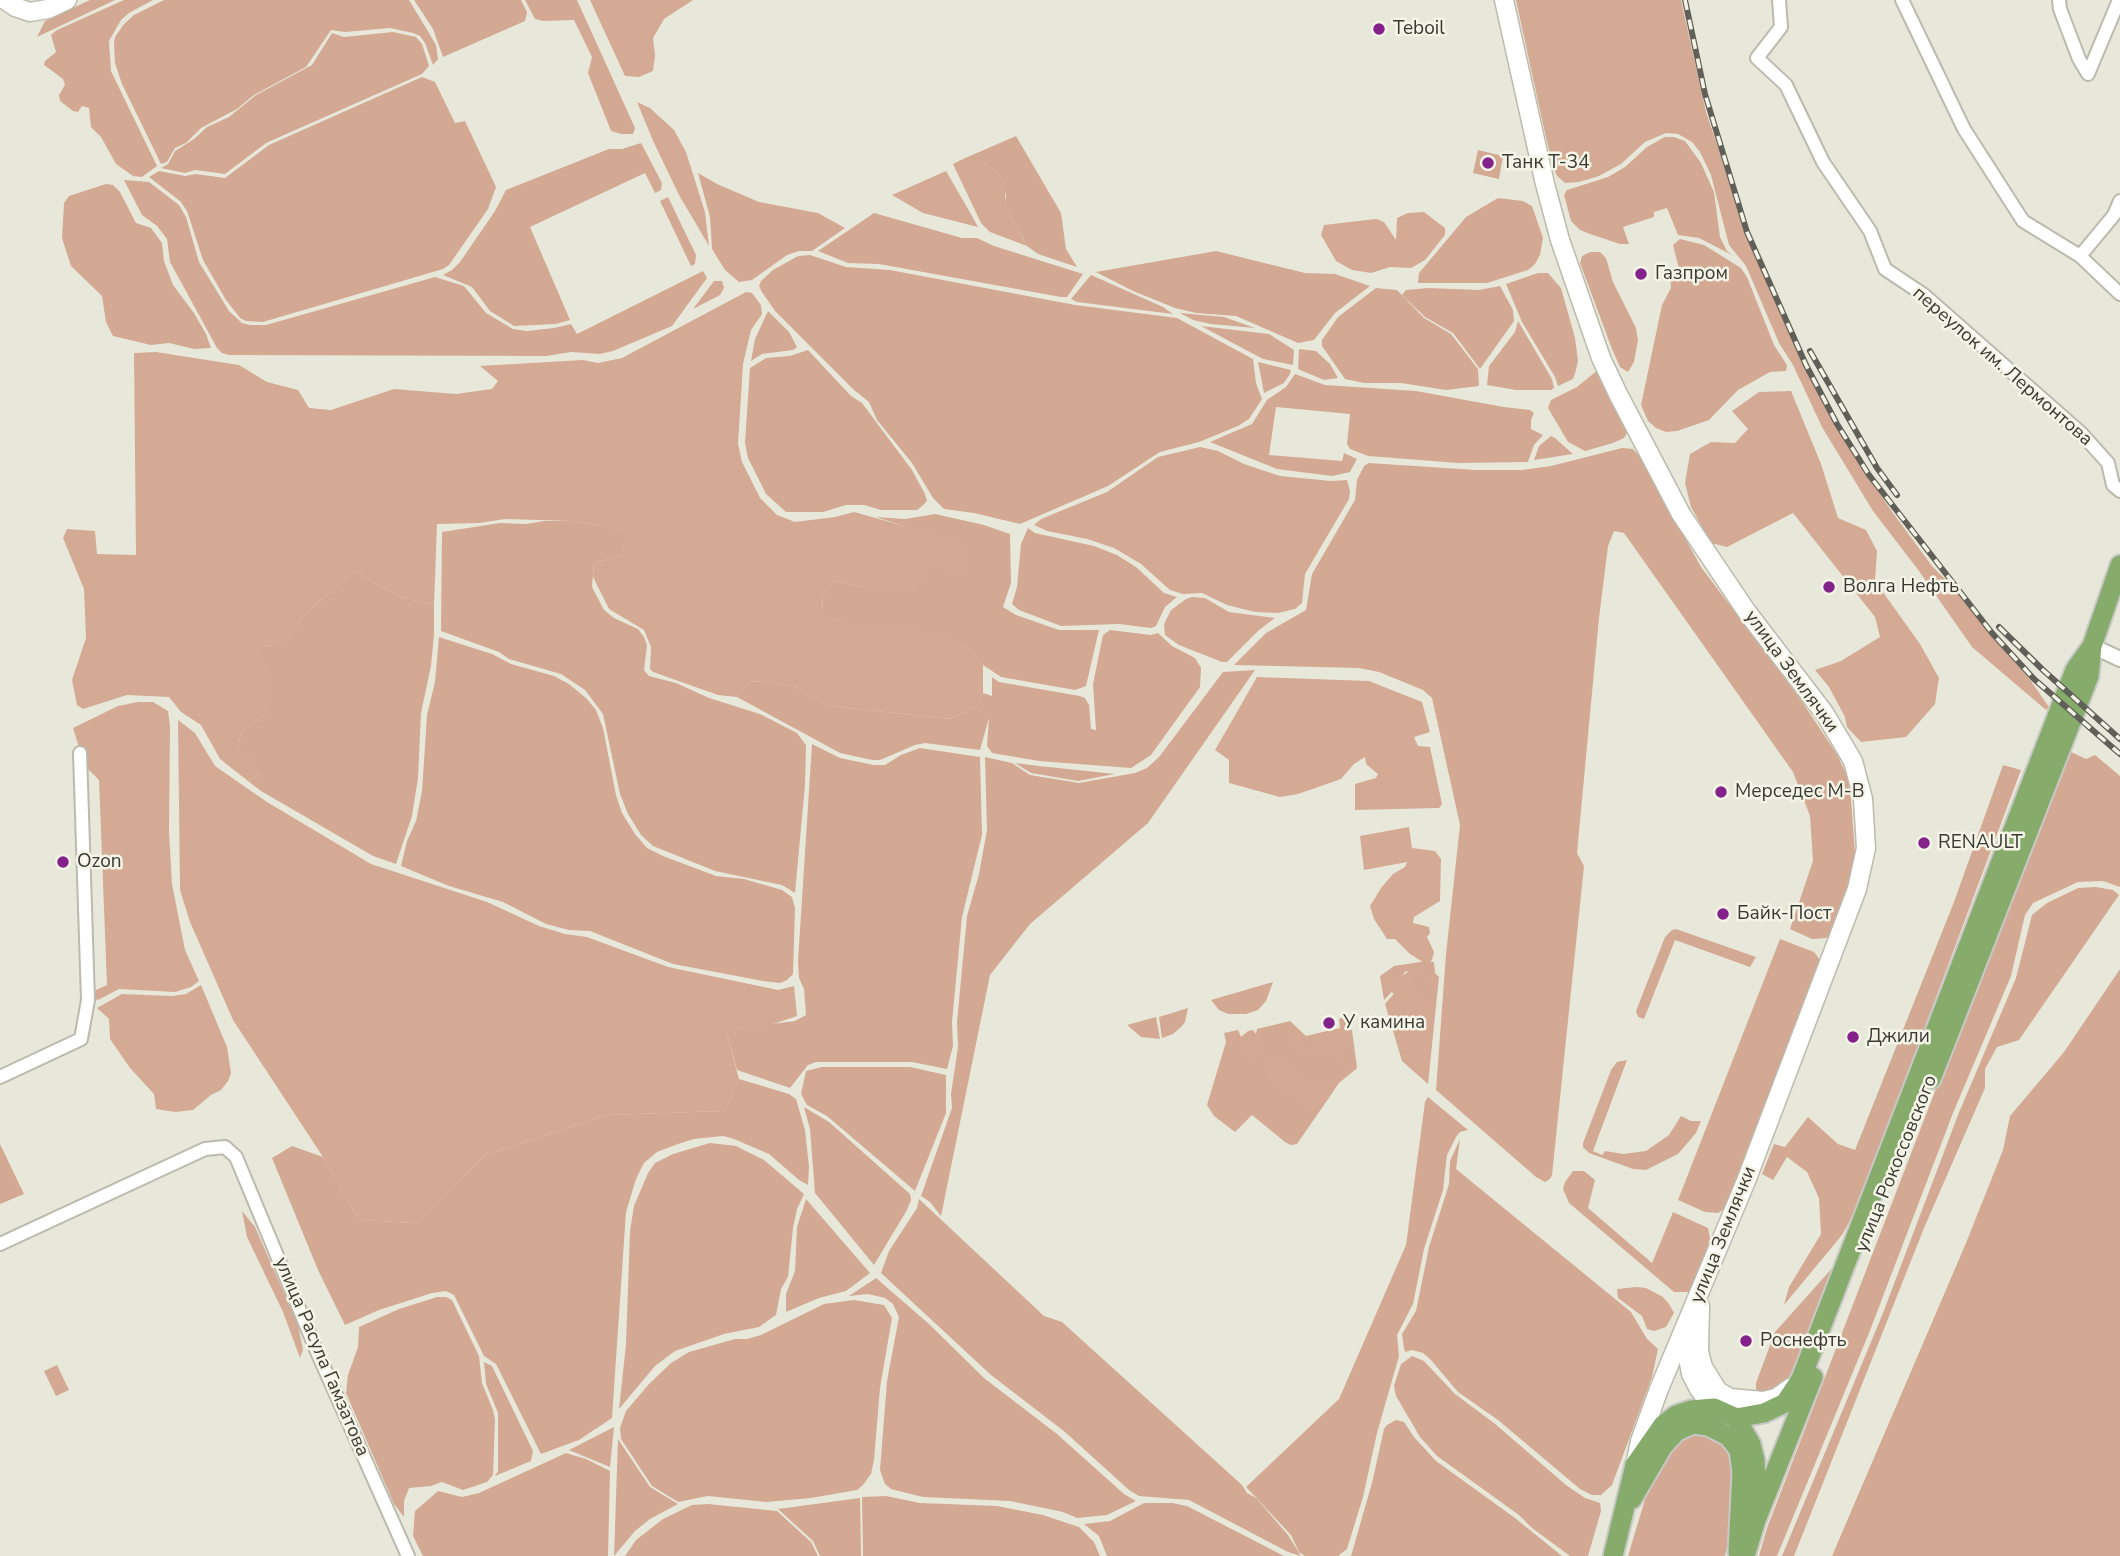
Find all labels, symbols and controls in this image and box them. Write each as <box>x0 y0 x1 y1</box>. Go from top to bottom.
place label: Teboil <box>1393 18 1445 40</box>
marker: Teboil <box>1371 21 1387 37</box>
place label: Танк Т-34 <box>1502 152 1590 174</box>
marker: Танк Т-34 <box>1480 155 1496 171</box>
place label: Газпром <box>1655 263 1728 285</box>
marker: Газпром <box>1633 266 1649 282</box>
street label: переулок им. Лермонтова <box>1907 282 2097 452</box>
place label: Волга Нефть <box>1843 576 1959 598</box>
marker: Волга Нефть <box>1821 579 1837 595</box>
street label: улица Землячки <box>1739 606 1843 738</box>
place label: Мерседес M-B <box>1735 781 1865 803</box>
marker: Мерседес M-B <box>1713 784 1729 800</box>
place label: RENAULT <box>1938 832 2023 854</box>
marker: RENAULT <box>1916 835 1932 851</box>
place label: Ozon <box>77 851 122 873</box>
marker: Ozon <box>55 854 71 870</box>
place label: Байк-Пост <box>1737 903 1831 925</box>
marker: Байк-Пост <box>1715 906 1731 922</box>
place label: У камина <box>1343 1012 1425 1034</box>
marker: У камина <box>1321 1015 1337 1031</box>
place label: Джили <box>1867 1026 1930 1048</box>
marker: Джили <box>1845 1029 1861 1045</box>
street label: улица Рокоссовского <box>1851 1072 1943 1256</box>
street label: улица Землячки <box>1686 1163 1762 1307</box>
street label: улица Расула Гамзатова <box>269 1254 373 1460</box>
place label: Роснефть <box>1760 1330 1847 1352</box>
marker: Роснефть <box>1738 1333 1754 1349</box>

